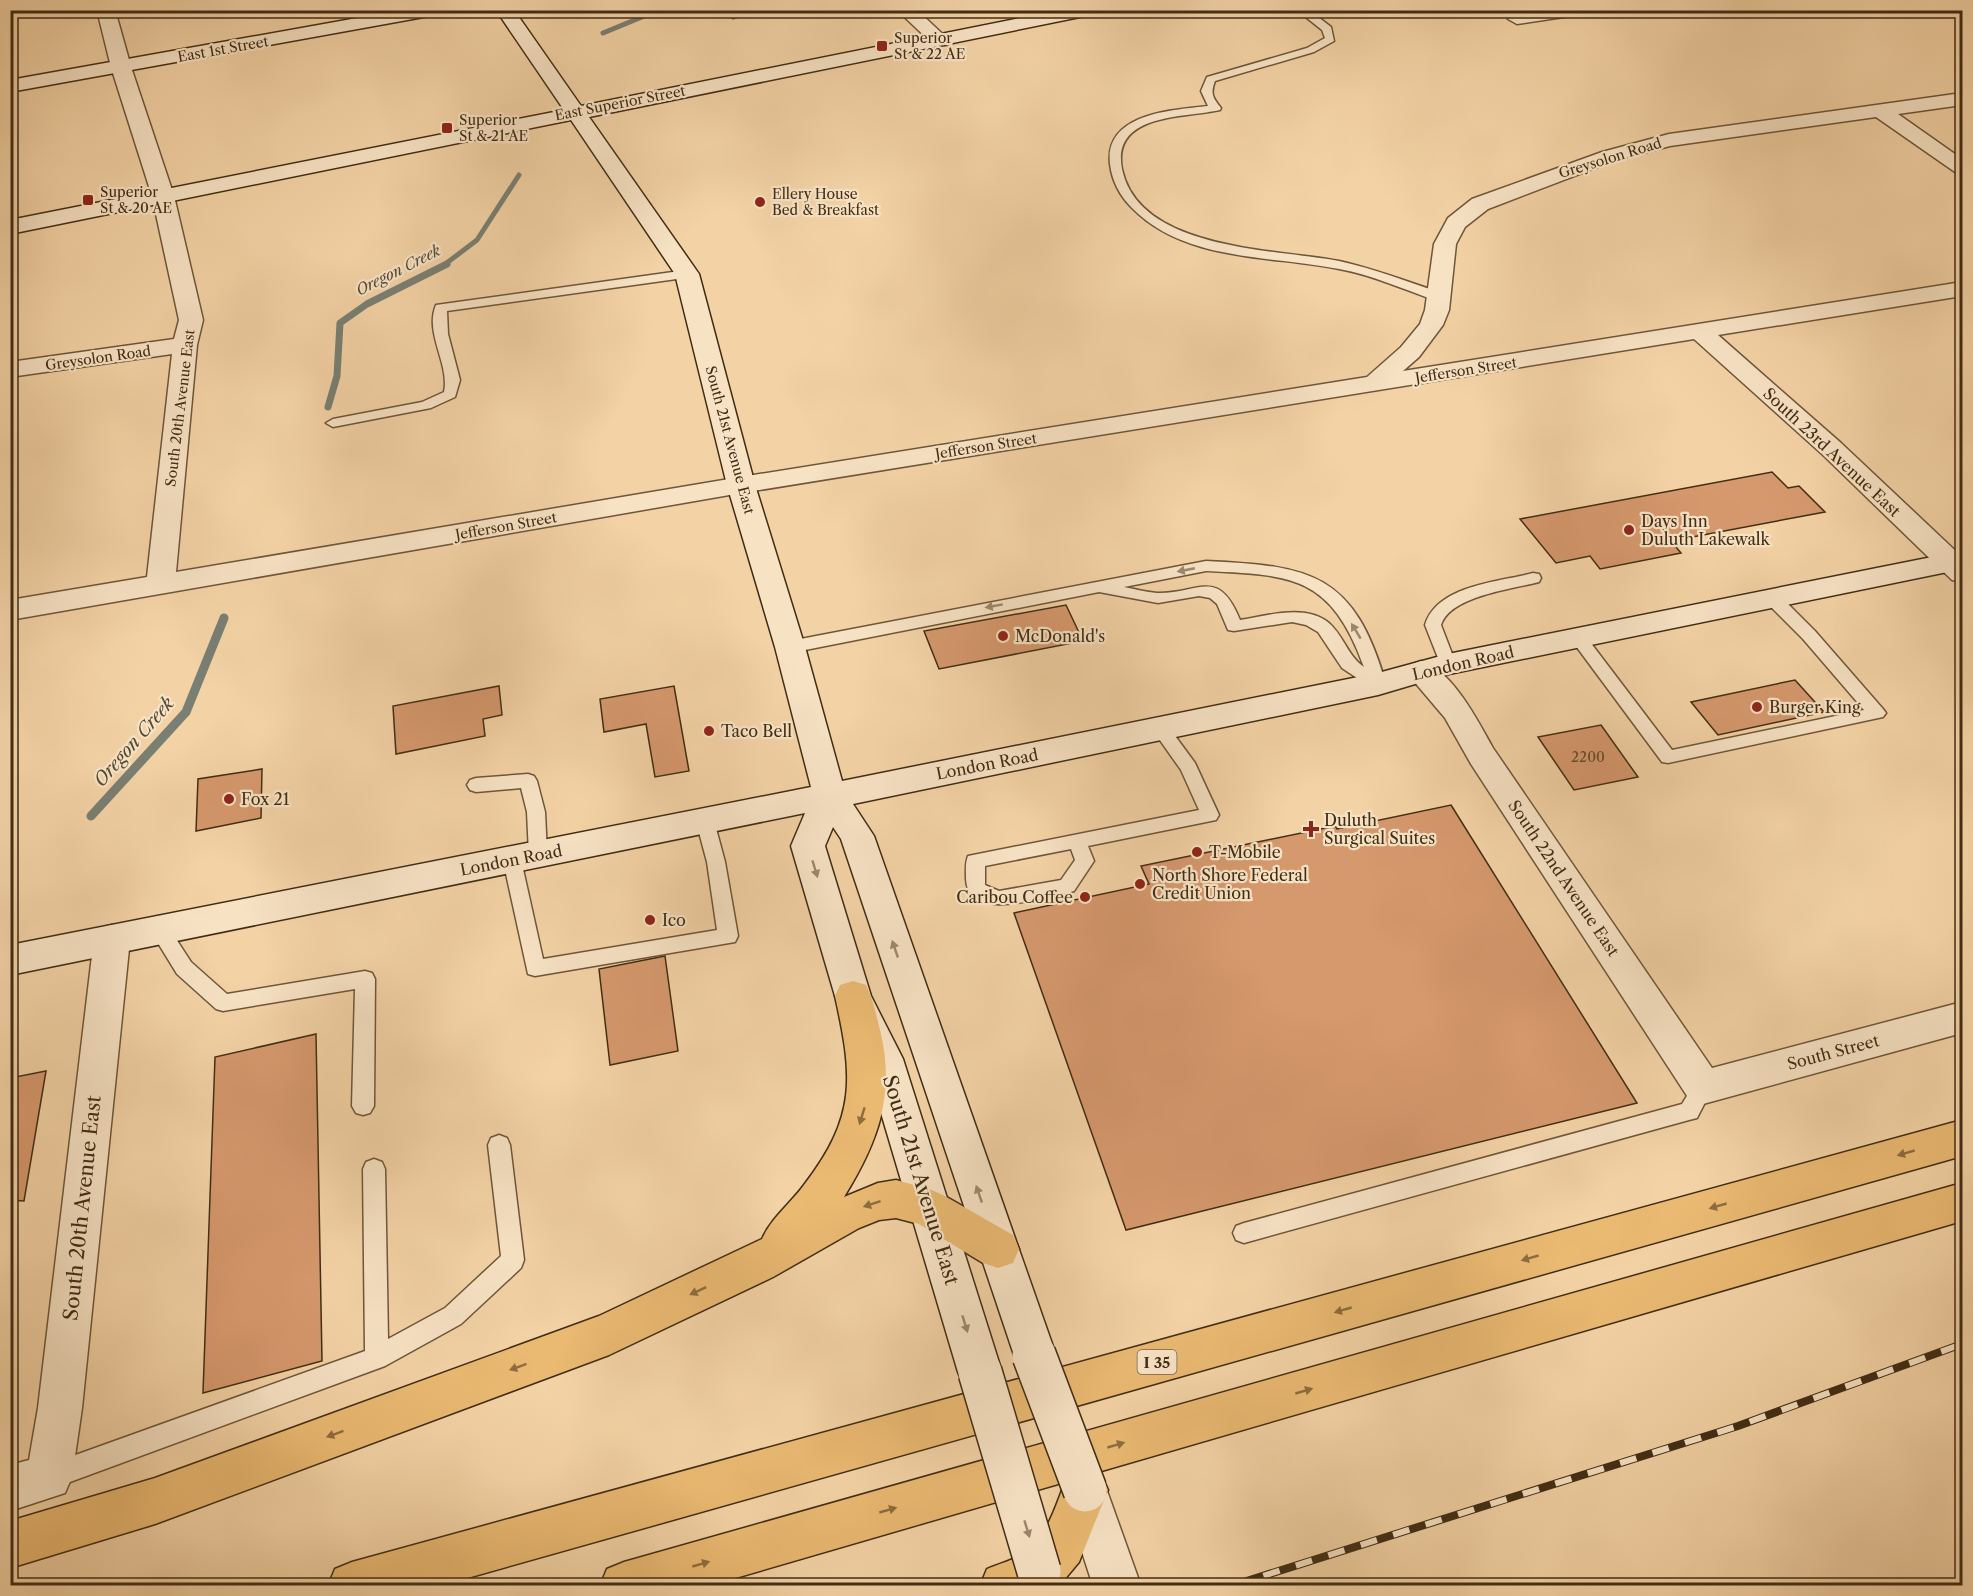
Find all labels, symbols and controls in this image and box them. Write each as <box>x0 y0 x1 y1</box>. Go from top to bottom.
place label: Superior St & 22 AE <box>894 29 965 63</box>
street label: East 1st Street <box>176 32 270 66</box>
marker: Superior St & 22 AE <box>875 39 889 53</box>
street label: East Superior Street <box>553 81 687 125</box>
place label: Superior St & 21 AE <box>459 111 528 145</box>
marker: Superior St & 21 AE <box>440 121 454 135</box>
street label: Greysolon Road <box>1556 134 1664 182</box>
place label: Superior St & 20 AE <box>100 183 172 217</box>
place label: Ellery House Bed & Breakfast <box>772 185 879 219</box>
marker: Superior St & 20 AE <box>81 193 95 207</box>
marker: Ellery House Bed & Breakfast <box>753 195 767 209</box>
water label: Oregon Creek <box>352 240 444 300</box>
street label: South 20th Avenue East <box>161 328 199 488</box>
street label: Greysolon Road <box>44 342 153 374</box>
street label: Jefferson Street <box>1412 353 1518 387</box>
street label: South 21st Avenue East <box>702 364 758 516</box>
street label: South 23rd Avenue East <box>1759 383 1905 521</box>
street label: Jefferson Street <box>932 429 1038 463</box>
street label: Jefferson Street <box>452 508 558 544</box>
place label: Days Inn Duluth Lakewalk <box>1641 511 1771 549</box>
marker: Days Inn Duluth Lakewalk <box>1622 523 1636 537</box>
one-way arrow <box>1176 566 1195 575</box>
one-way arrow <box>984 602 1003 611</box>
one-way arrow <box>1350 623 1361 639</box>
place label: McDonald's <box>1015 626 1105 646</box>
marker: McDonald's <box>996 629 1010 643</box>
street label: London Road <box>1410 642 1516 684</box>
water label: Oregon Creek <box>89 692 179 791</box>
place label: Burger King <box>1769 697 1861 717</box>
marker: Burger King <box>1750 700 1764 714</box>
place label: Taco Bell <box>721 721 792 741</box>
marker: Taco Bell <box>702 724 716 738</box>
street label: London Road <box>934 744 1040 784</box>
house number: 2200 <box>1571 748 1605 766</box>
place label: Fox 21 <box>241 789 290 809</box>
marker: Fox 21 <box>222 792 236 806</box>
street label: South 22nd Avenue East <box>1504 796 1624 960</box>
place label: Duluth Surgical Suites <box>1324 810 1435 848</box>
marker: Duluth Surgical Suites <box>1302 820 1320 838</box>
street label: London Road <box>458 840 564 880</box>
place label: T-Mobile <box>1209 842 1281 862</box>
marker: T-Mobile <box>1190 845 1204 859</box>
one-way arrow <box>811 860 820 878</box>
place label: North Shore Federal Credit Union <box>1152 865 1308 903</box>
marker: North Shore Federal Credit Union <box>1133 877 1147 891</box>
place label: Caribou Coffee <box>956 887 1073 907</box>
marker: Caribou Coffee <box>1078 890 1092 904</box>
place label: Ico <box>662 910 686 930</box>
marker: Ico <box>643 913 657 927</box>
one-way arrow <box>889 940 899 958</box>
street label: South Street <box>1785 1030 1882 1074</box>
street label: South 21st Avenue East <box>878 1072 964 1288</box>
street label: South 20th Avenue East <box>58 1094 106 1322</box>
one-way arrow <box>857 1107 866 1125</box>
one-way arrow <box>1897 1149 1915 1159</box>
one-way arrow <box>973 1185 983 1203</box>
one-way arrow <box>863 1200 881 1209</box>
one-way arrow <box>1709 1201 1727 1211</box>
one-way arrow <box>1521 1254 1539 1263</box>
one-way arrow <box>689 1287 706 1296</box>
one-way arrow <box>1333 1306 1351 1315</box>
one-way arrow <box>961 1315 970 1333</box>
road number: I 35 <box>1138 1350 1176 1374</box>
one-way arrow <box>509 1363 527 1372</box>
one-way arrow <box>1295 1386 1313 1395</box>
one-way arrow <box>326 1430 344 1440</box>
one-way arrow <box>1107 1439 1125 1449</box>
one-way arrow <box>879 1505 897 1514</box>
one-way arrow <box>1023 1520 1032 1538</box>
one-way arrow <box>692 1558 710 1568</box>

